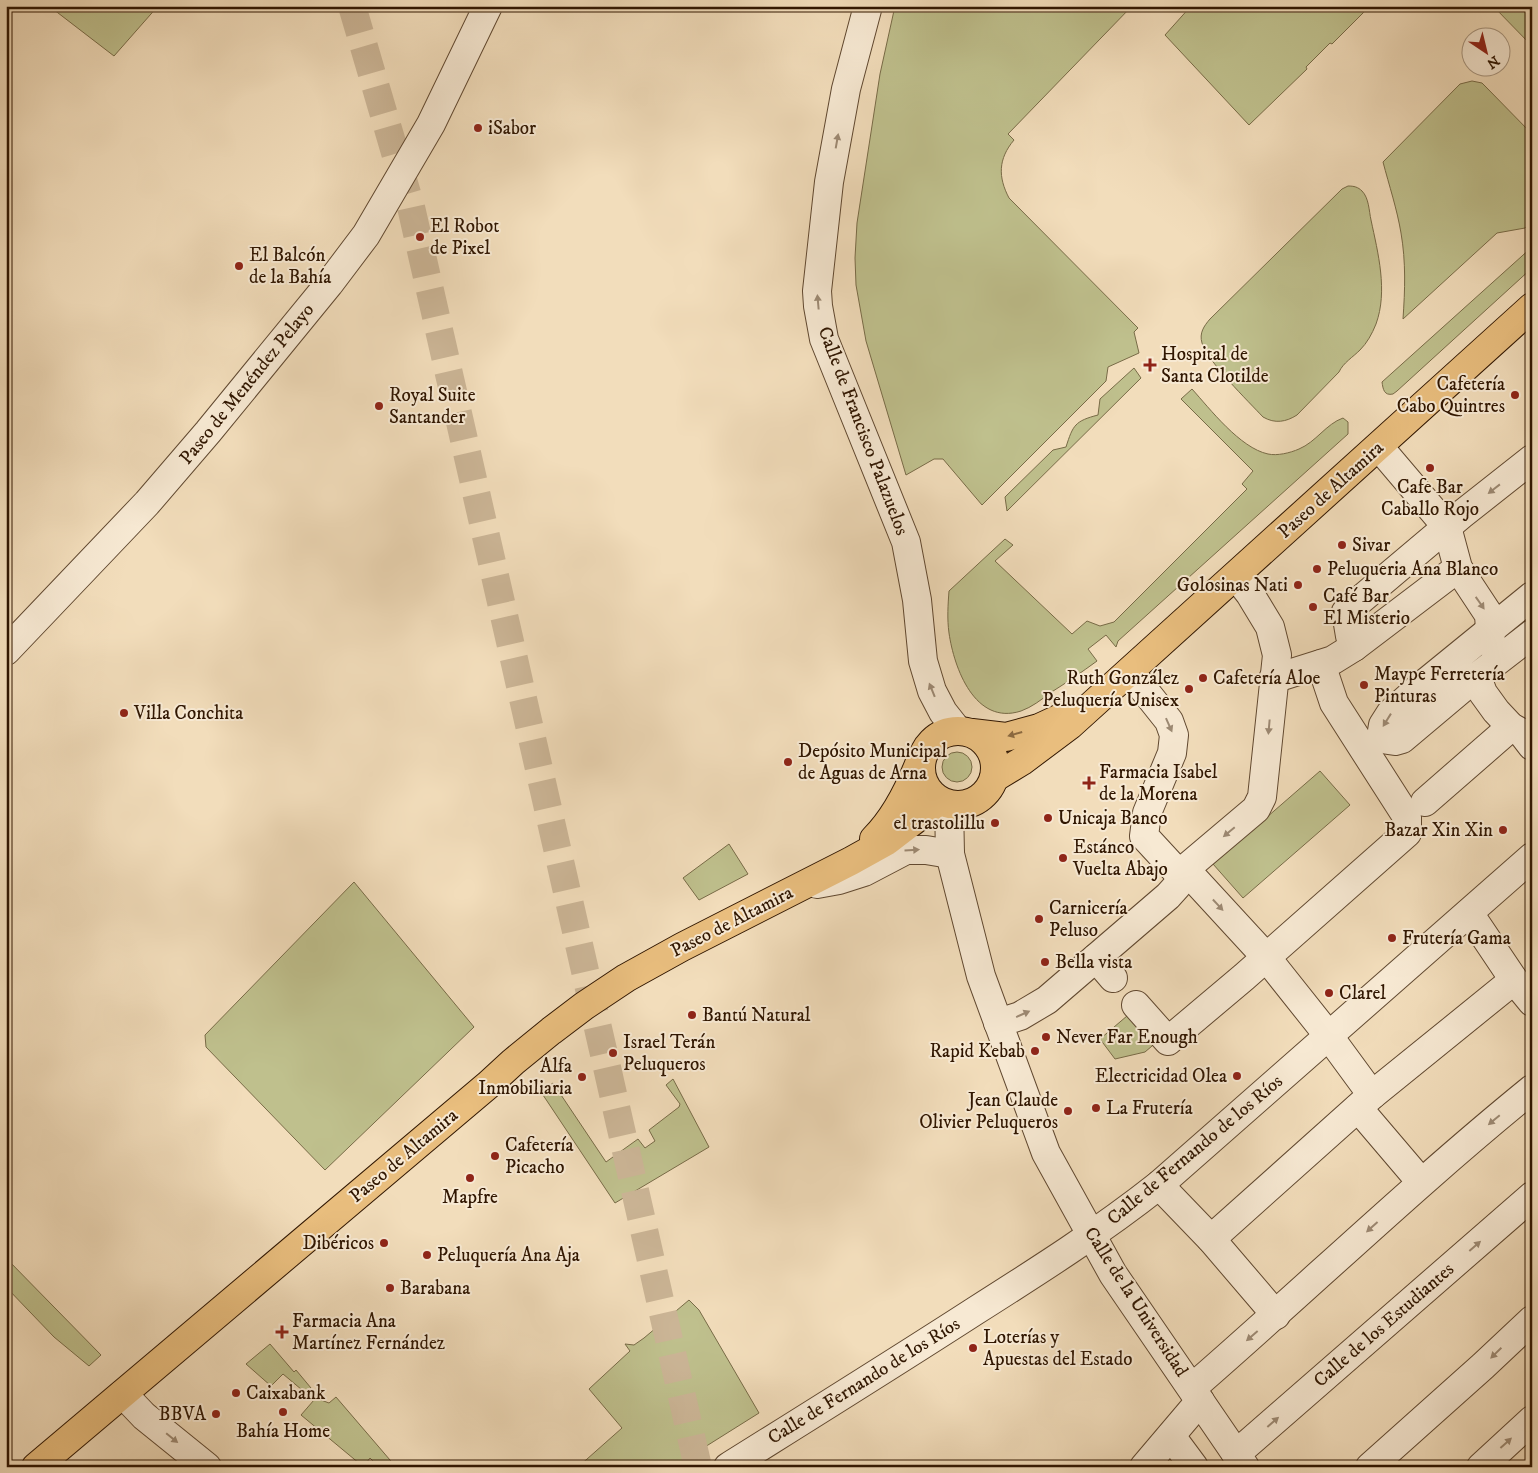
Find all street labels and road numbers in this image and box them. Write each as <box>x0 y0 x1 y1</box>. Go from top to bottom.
street label: Paseo de Menéndez Pelayo <box>175 299 319 469</box>
street label: Calle de Francisco Palazuelos <box>813 324 913 538</box>
street label: Paseo de Altamira <box>1273 437 1389 543</box>
street label: Paseo de Altamira <box>667 881 797 963</box>
street label: Calle de Fernando de los Ríos <box>1103 1070 1287 1230</box>
street label: Paseo de Altamira <box>345 1104 463 1208</box>
street label: Calle de la Universidad <box>1079 1223 1193 1382</box>
street label: Calle de los Estudiantes <box>1309 1258 1459 1392</box>
street label: Calle de Fernando de los Ríos <box>764 1312 964 1450</box>

